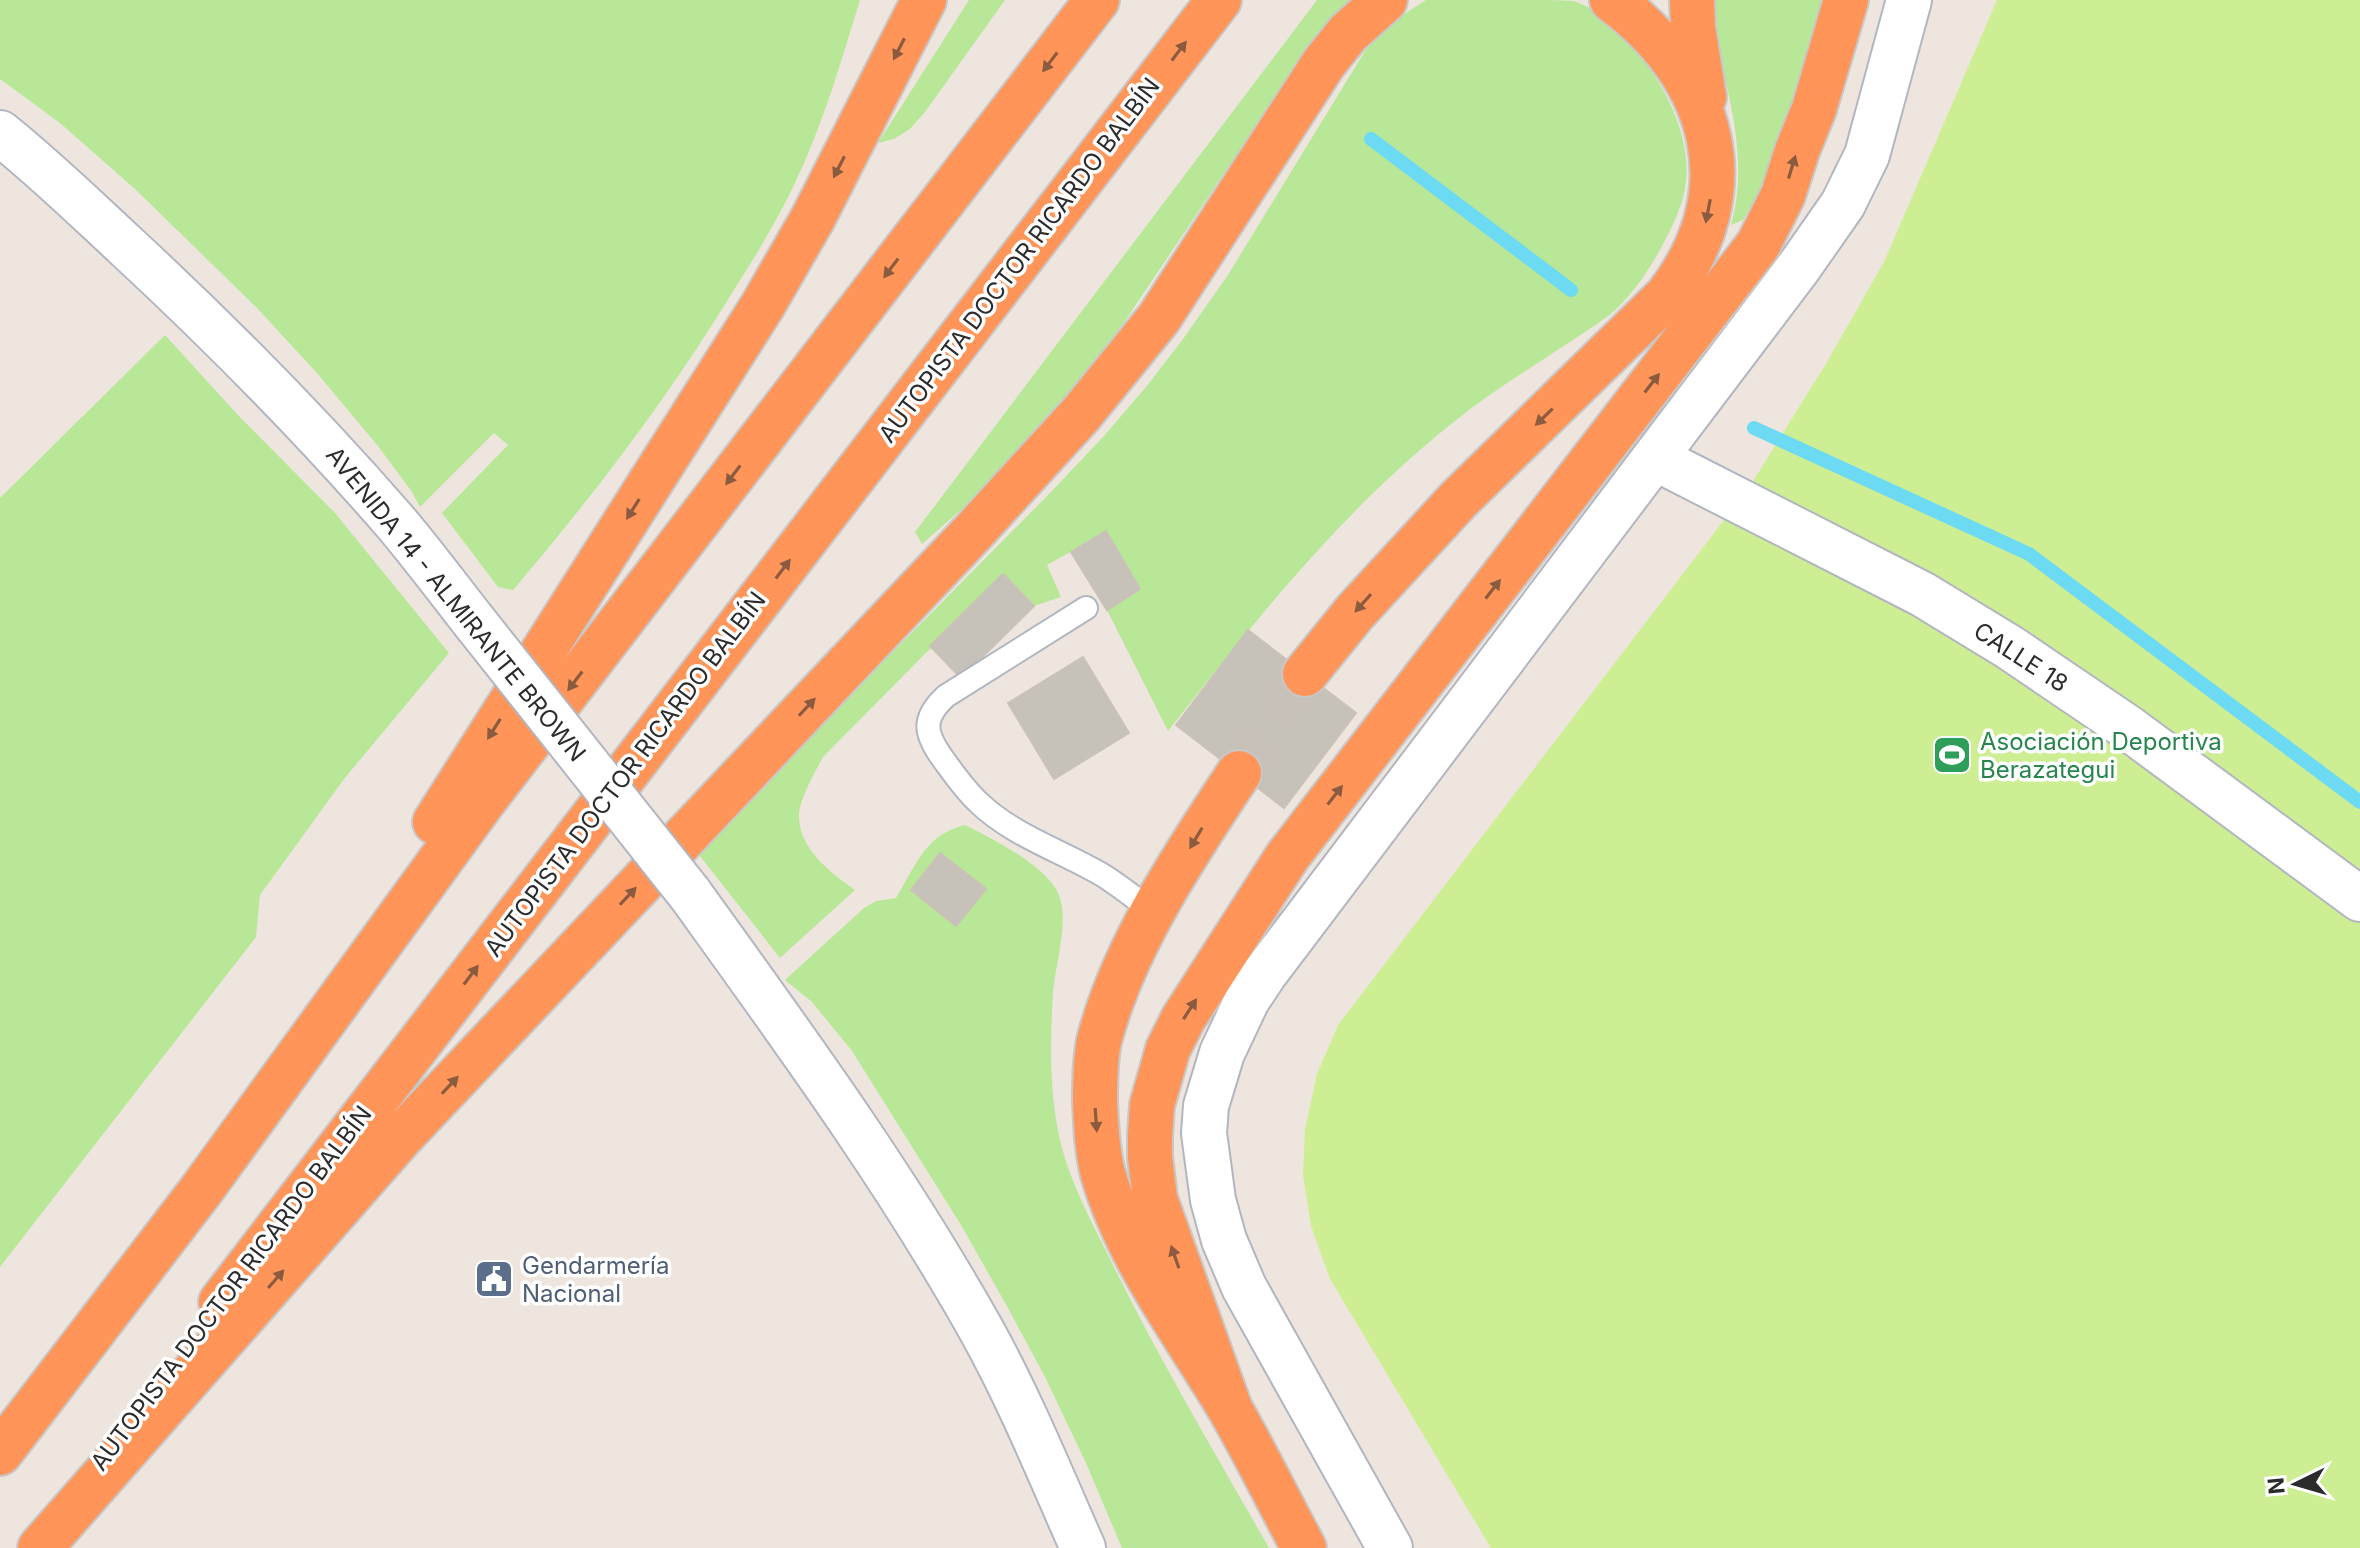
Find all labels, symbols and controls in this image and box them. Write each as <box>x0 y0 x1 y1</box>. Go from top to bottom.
one-way arrow <box>892 37 906 60</box>
one-way arrow <box>1171 41 1187 61</box>
one-way arrow <box>1042 52 1058 72</box>
street label: AUTOPISTA DOCTOR RICARDO BALBÍN <box>872 71 1166 448</box>
one-way arrow <box>1786 154 1799 178</box>
one-way arrow <box>832 155 846 178</box>
one-way arrow <box>1702 198 1714 223</box>
one-way arrow <box>884 258 900 278</box>
one-way arrow <box>1643 373 1659 393</box>
one-way arrow <box>1535 407 1554 425</box>
street label: AVENIDA 14 - ALMIRANTE BROWN <box>320 441 592 767</box>
one-way arrow <box>726 465 742 485</box>
one-way arrow <box>627 498 641 520</box>
one-way arrow <box>774 559 790 579</box>
one-way arrow <box>1485 579 1501 599</box>
street label: AUTOPISTA DOCTOR RICARDO BALBÍN <box>478 585 772 962</box>
one-way arrow <box>1355 593 1373 612</box>
street label: CALLE 18 <box>1968 616 2074 698</box>
one-way arrow <box>568 671 584 691</box>
one-way arrow <box>797 698 816 717</box>
one-way arrow <box>487 718 501 740</box>
place label: Asociación Deportiva Berazategui <box>1980 727 2222 784</box>
sports icon: Asociación Deportiva Berazategui <box>1931 734 1973 776</box>
one-way arrow <box>1326 785 1342 806</box>
one-way arrow <box>1189 827 1203 849</box>
one-way arrow <box>619 887 637 906</box>
one-way arrow <box>462 965 479 985</box>
one-way arrow <box>1183 998 1198 1019</box>
one-way arrow <box>440 1076 458 1095</box>
street label: AUTOPISTA DOCTOR RICARDO BALBÍN <box>84 1099 378 1476</box>
one-way arrow <box>1090 1108 1103 1133</box>
one-way arrow <box>1169 1244 1181 1268</box>
place label: Gendarmería Nacional <box>522 1251 669 1308</box>
public building icon: Gendarmería Nacional <box>473 1258 515 1300</box>
one-way arrow <box>267 1269 285 1288</box>
north arrow <box>2256 1444 2336 1524</box>
text: N <box>2262 1476 2290 1495</box>

